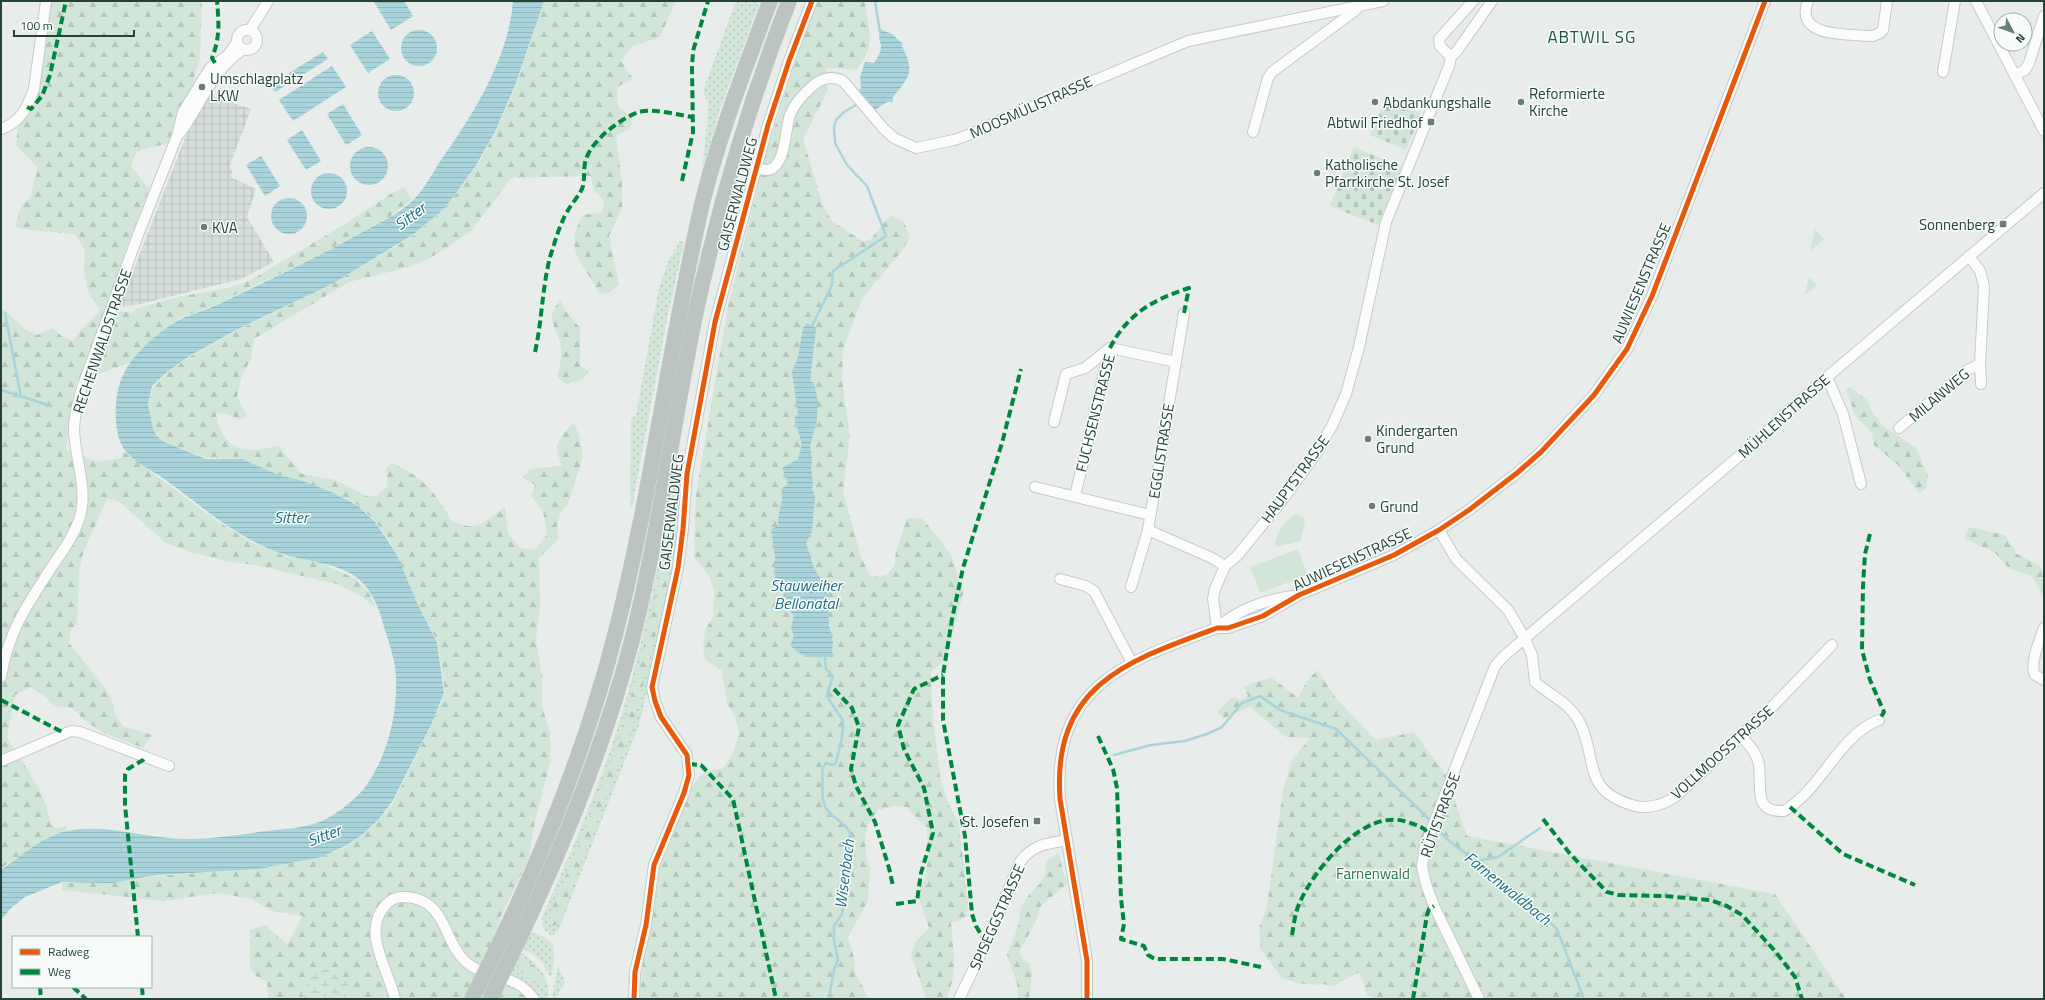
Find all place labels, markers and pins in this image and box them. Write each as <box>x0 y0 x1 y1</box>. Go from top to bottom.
place label: Umschlagplatz LKW <box>210 67 304 107</box>
marker: Umschlagplatz LKW <box>197 82 207 92</box>
place label: Reformierte Kirche <box>1529 82 1605 122</box>
place label: Abdankungshalle <box>1383 91 1491 114</box>
marker: Abdankungshalle <box>1370 97 1380 107</box>
marker: Reformierte Kirche <box>1516 97 1526 107</box>
place label: Abtwil Friedhof <box>1327 111 1423 134</box>
marker: Abtwil Friedhof <box>1426 117 1436 127</box>
place label: Katholische Pfarrkirche St. Josef <box>1325 153 1449 193</box>
marker: Katholische Pfarrkirche St. Josef <box>1312 168 1322 178</box>
place label: Sonnenberg <box>1919 213 1995 236</box>
place label: KVA <box>212 216 238 239</box>
marker: Sonnenberg <box>1998 219 2008 229</box>
marker: KVA <box>199 222 209 232</box>
place label: Kindergarten Grund <box>1376 419 1458 459</box>
marker: Kindergarten Grund <box>1363 434 1373 444</box>
place label: Grund <box>1380 495 1418 518</box>
marker: Grund <box>1367 501 1377 511</box>
place label: St. Josefen <box>962 810 1029 833</box>
marker: St. Josefen <box>1032 816 1042 826</box>

